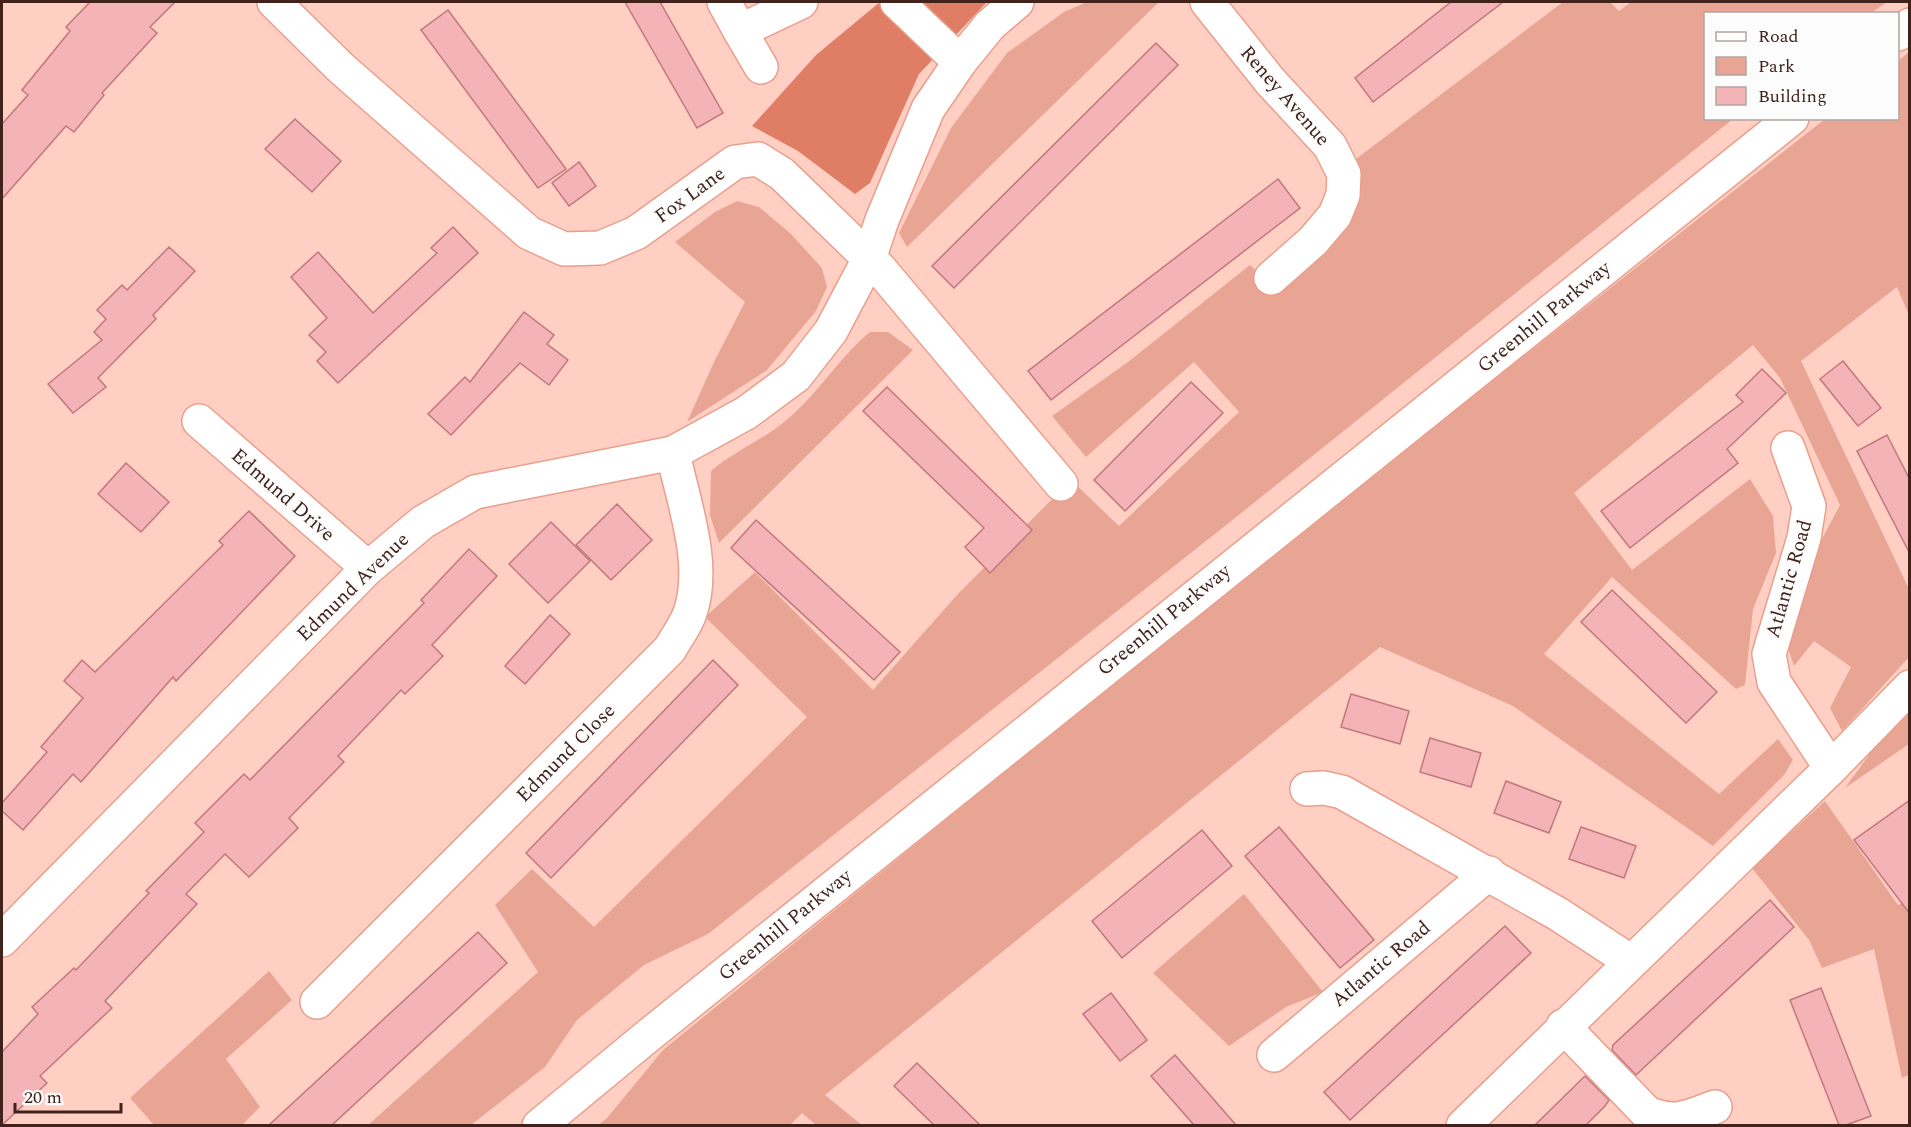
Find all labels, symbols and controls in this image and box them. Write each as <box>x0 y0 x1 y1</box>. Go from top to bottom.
legend <box>1704 12 1899 120</box>
text: Road <box>1758 23 1799 50</box>
street label: Reney Avenue <box>1233 39 1337 153</box>
text: Park <box>1758 53 1795 80</box>
text: Building <box>1758 83 1827 110</box>
street label: Fox Lane <box>648 159 732 231</box>
street label: Greenhill Parkway <box>1471 253 1618 380</box>
street label: Edmund Drive <box>224 441 342 549</box>
street label: Atlantic Road <box>1758 516 1820 642</box>
street label: Edmund Avenue <box>290 525 416 649</box>
street label: Greenhill Parkway <box>1091 556 1238 683</box>
street label: Edmund Close <box>509 696 623 810</box>
street label: Greenhill Parkway <box>712 861 859 988</box>
street label: Atlantic Road <box>1325 913 1437 1015</box>
scale bar <box>15 1076 122 1114</box>
text: 20 m <box>24 1084 62 1111</box>

